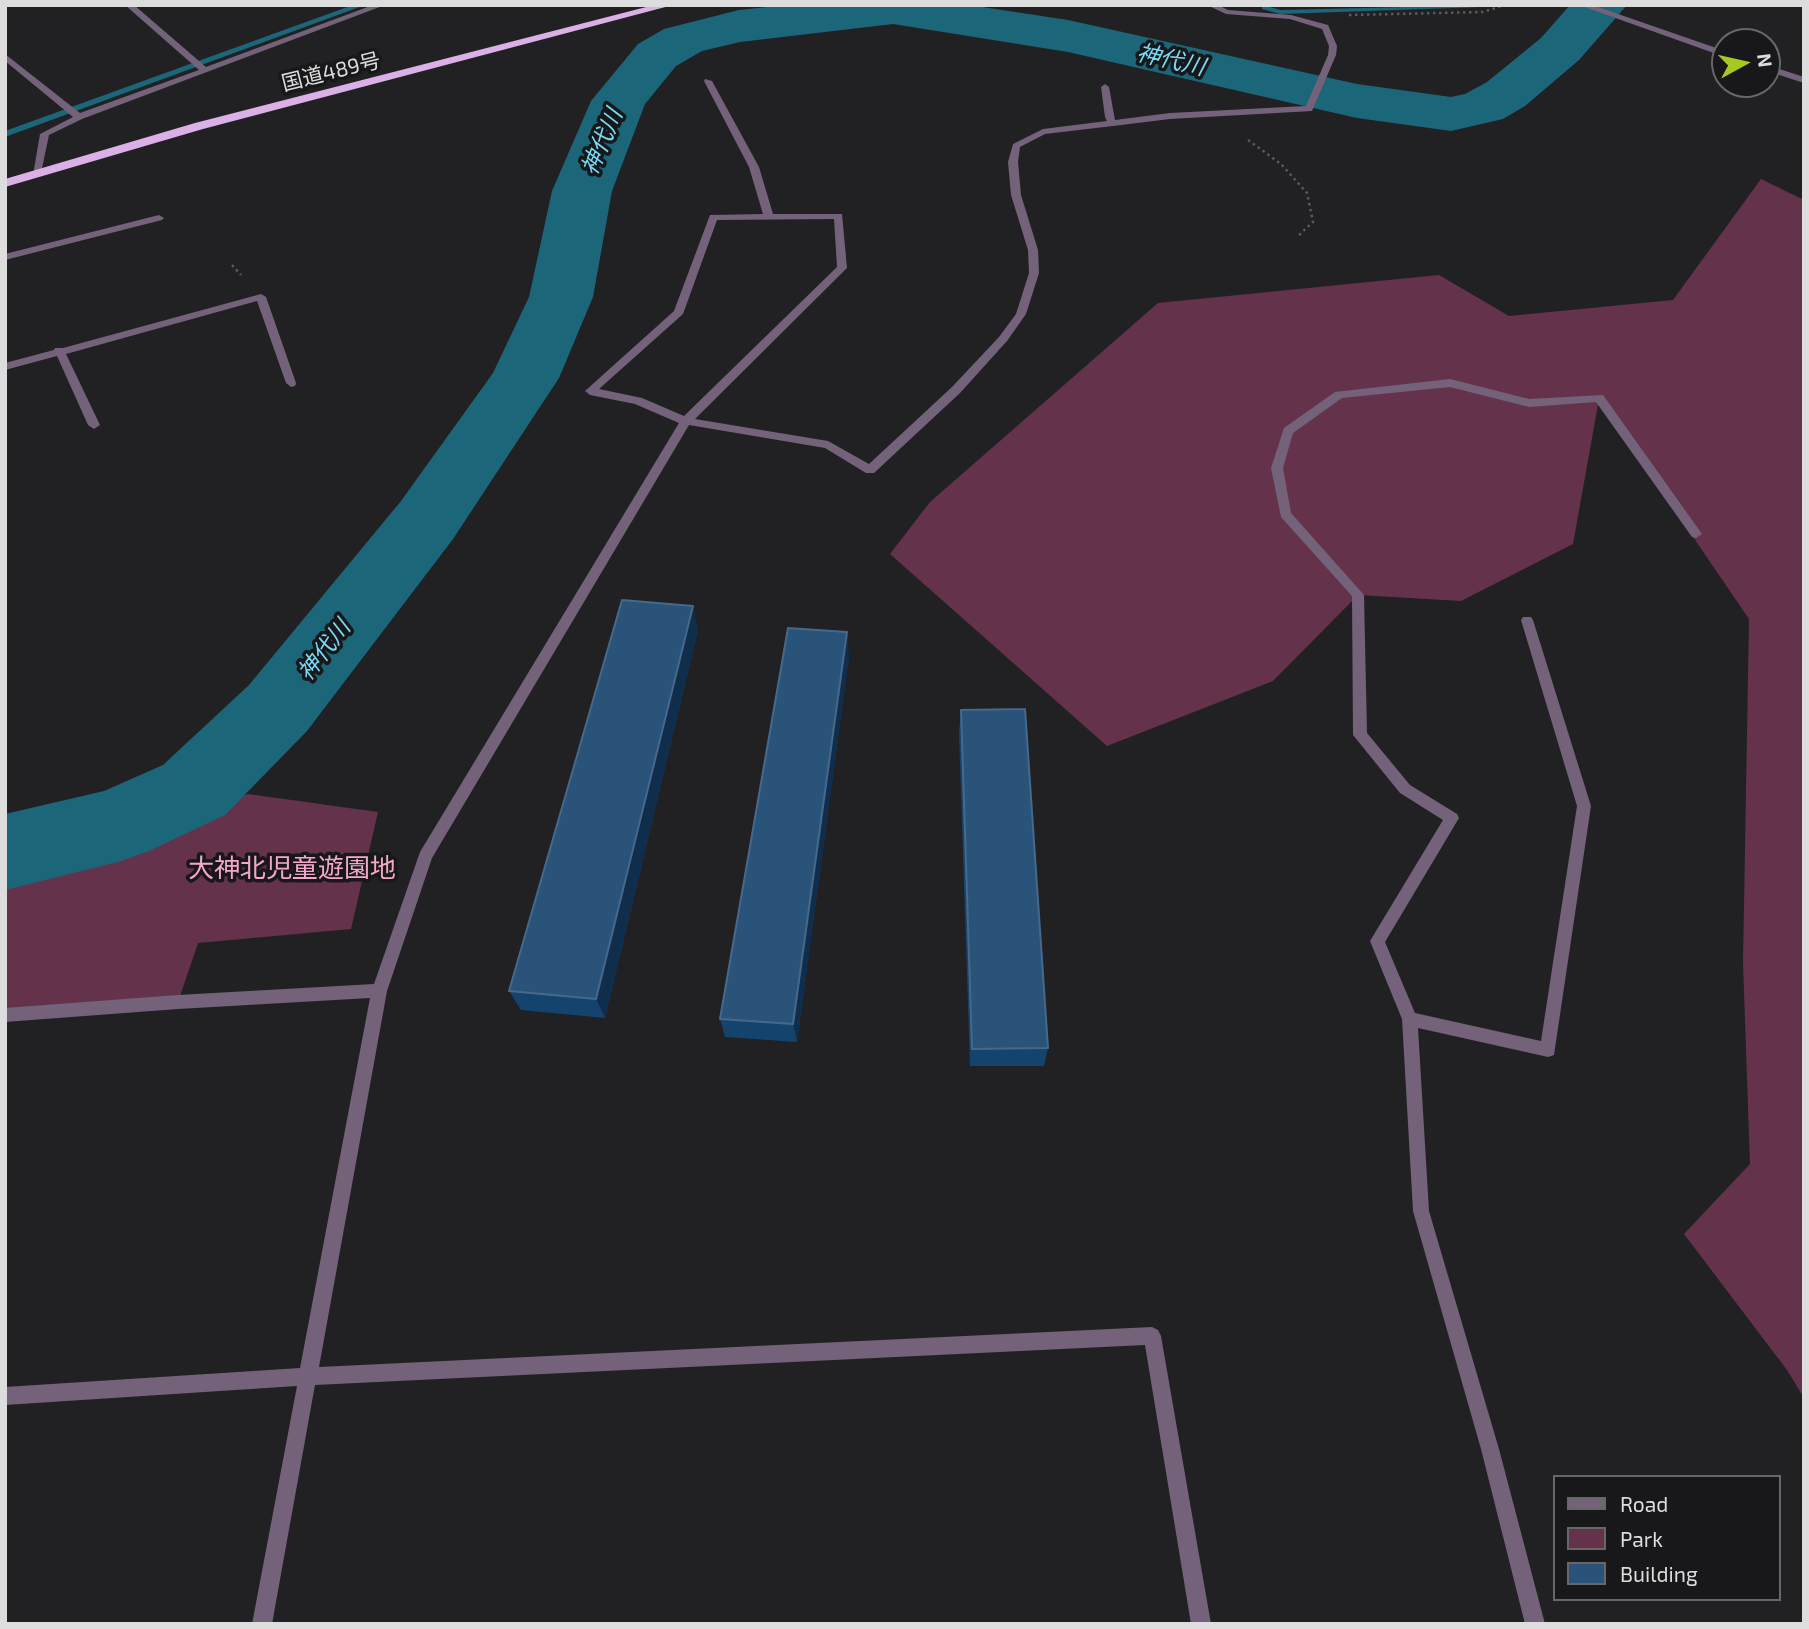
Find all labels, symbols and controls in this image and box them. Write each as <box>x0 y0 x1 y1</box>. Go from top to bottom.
north arrow <box>1711 28 1781 98</box>
water label: 神代川 <box>1134 39 1208 81</box>
street label: 国道489号 <box>279 48 383 96</box>
text: N <box>1753 52 1778 69</box>
water label: 神代川 <box>576 105 628 179</box>
water label: 神代川 <box>292 614 356 686</box>
park label: 大神北児童遊園地 <box>188 852 396 884</box>
legend <box>1554 1475 1781 1601</box>
text: Road <box>1620 1491 1668 1516</box>
text: Park <box>1620 1526 1663 1551</box>
text: Building <box>1620 1561 1698 1586</box>

